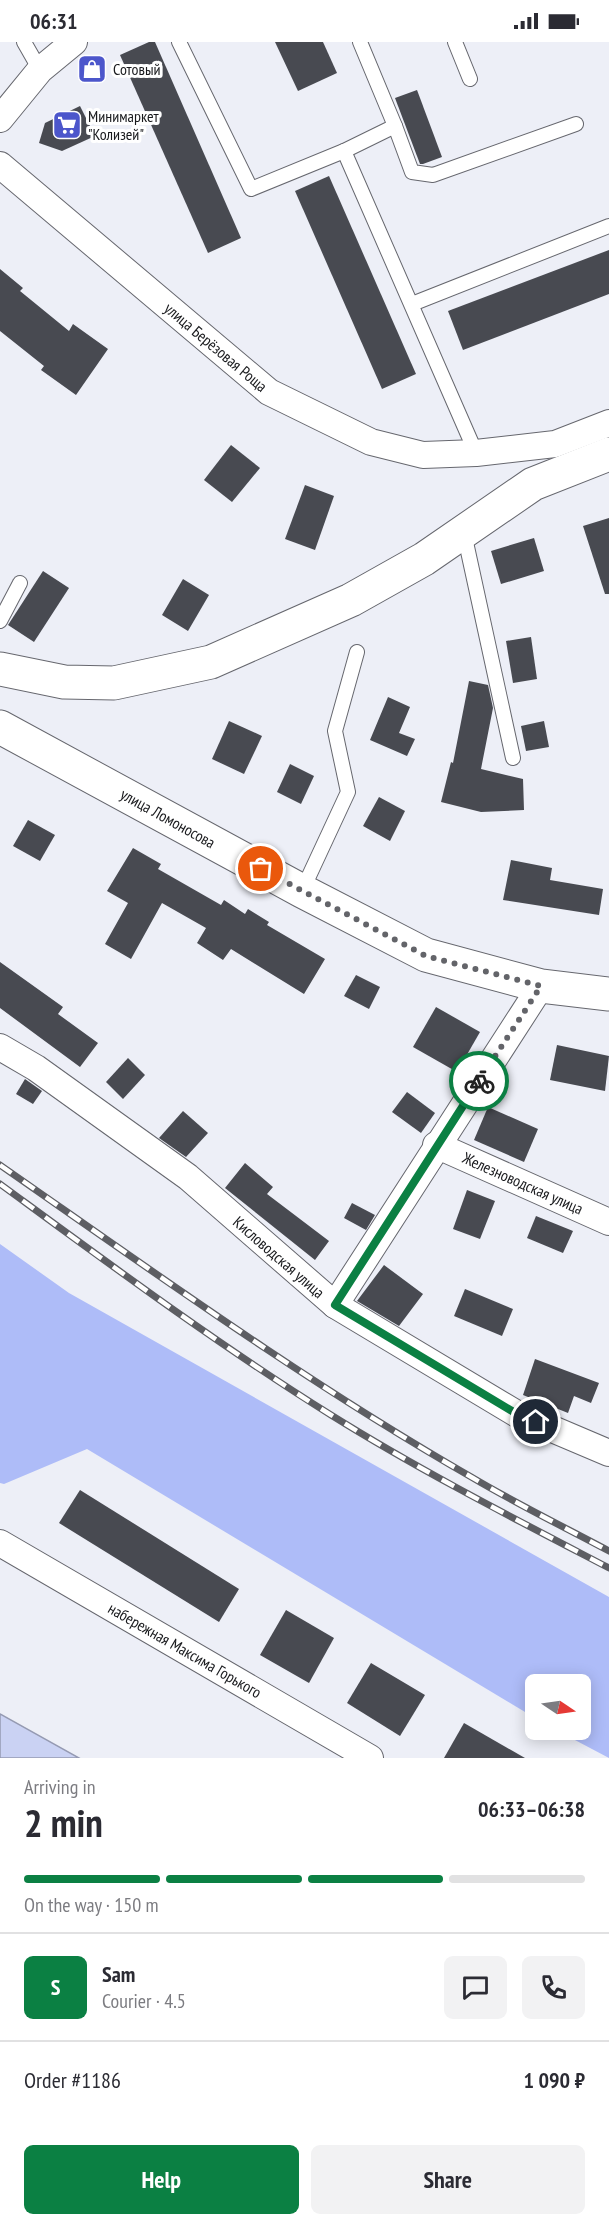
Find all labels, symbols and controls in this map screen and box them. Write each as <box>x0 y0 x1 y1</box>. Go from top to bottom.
text: 06:31 <box>30 7 78 35</box>
shop icon: Сотовый <box>76 53 108 85</box>
place label: Сотовый <box>113 59 161 79</box>
place label: Минимаркет "Колизей" <box>88 106 160 144</box>
supermarket icon: Минимаркет "Колизей" <box>51 109 83 141</box>
street label: улица Берёзовая Роща <box>160 298 272 396</box>
street label: улица Ломоносова <box>117 784 219 852</box>
pin <box>235 843 286 894</box>
icon: bag <box>244 852 277 885</box>
courier <box>449 1051 509 1111</box>
icon: bike <box>463 1065 496 1098</box>
street label: Железноводская улица <box>459 1147 586 1219</box>
street label: Кисловодская улица <box>229 1212 329 1302</box>
pin <box>510 1396 561 1447</box>
icon: home <box>519 1405 552 1438</box>
street label: набережная Максима Горького <box>105 1598 265 1702</box>
north arrow <box>525 1674 591 1740</box>
map controls <box>525 1674 591 1740</box>
text: Arriving in <box>24 1774 96 1800</box>
text: 06:33–06:38 <box>478 1795 585 1823</box>
text: 2 min <box>24 1797 103 1848</box>
text: On the way · 150 m <box>24 1892 159 1918</box>
button: chat <box>444 1956 507 2019</box>
button: phone <box>522 1956 585 2019</box>
text: Sam <box>102 1960 135 1988</box>
text: S <box>51 1973 60 2001</box>
text: Courier · 4.5 <box>102 1988 186 2014</box>
text: Order #1186 <box>24 2066 121 2094</box>
text: 1 090 ₽ <box>523 2066 585 2094</box>
button: Help <box>24 2145 299 2214</box>
button: Share <box>311 2145 585 2214</box>

